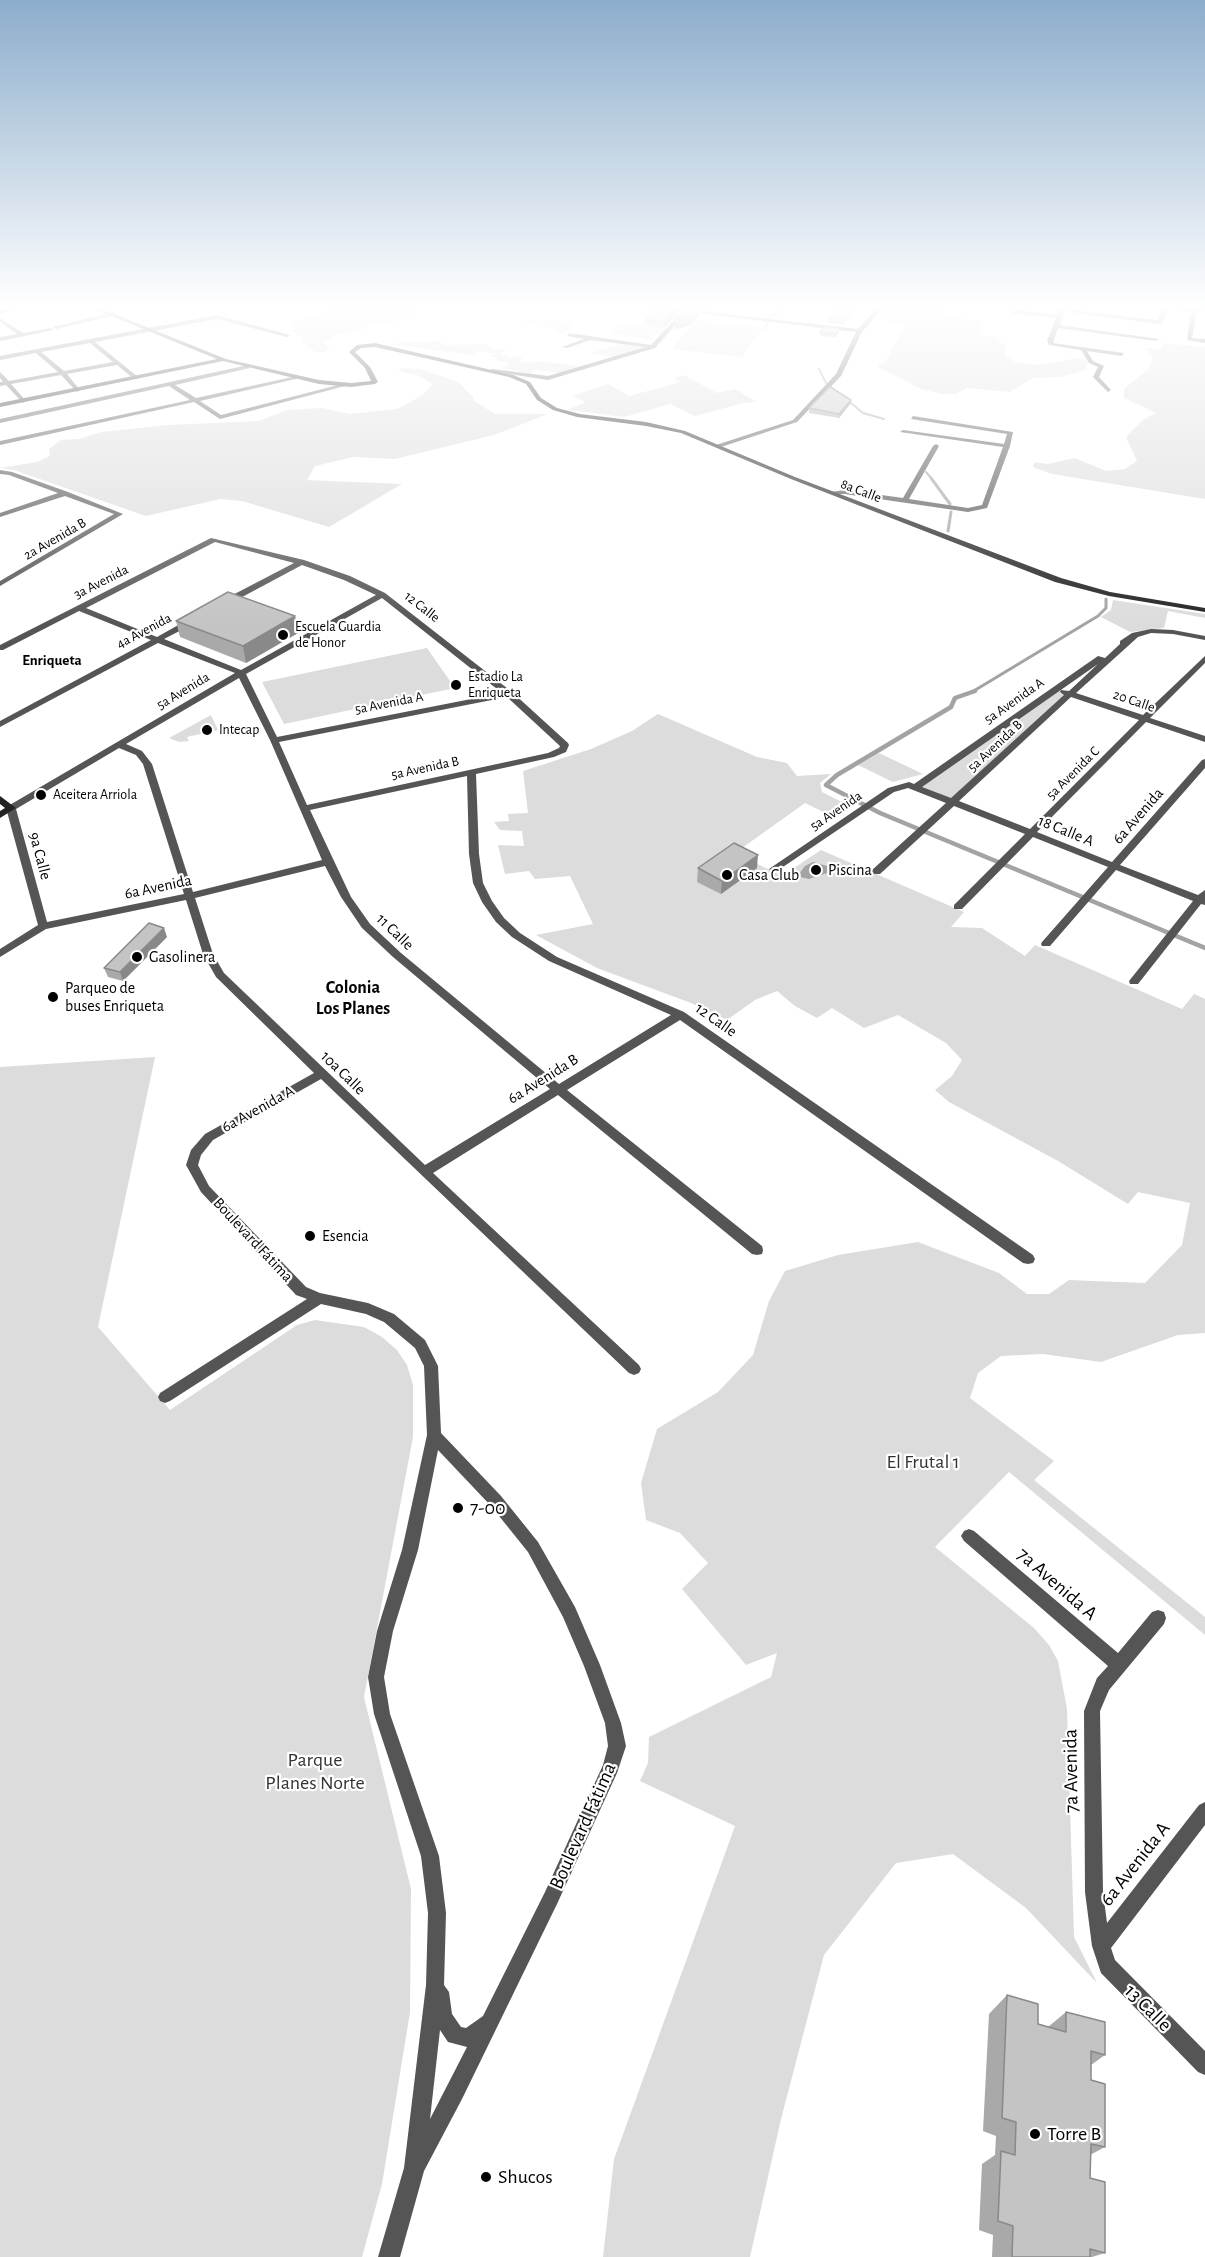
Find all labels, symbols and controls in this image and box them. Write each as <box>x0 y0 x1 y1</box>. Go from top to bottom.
street label: 8a Calle <box>838 476 884 506</box>
street label: 2a Avenida B <box>21 514 89 564</box>
street label: 3a Avenida <box>71 561 131 603</box>
street label: 12 Calle <box>401 588 443 626</box>
street label: 4a Avenida <box>114 610 174 652</box>
place label: Escuela Guardia de Honor <box>295 619 381 652</box>
marker: Escuela Guardia de Honor <box>276 628 290 642</box>
district label: Enriqueta <box>22 651 82 669</box>
street label: 5a Avenida <box>153 669 213 713</box>
place label: Estadio La Enriqueta <box>468 669 523 702</box>
street label: 5a Avenida A <box>981 674 1047 728</box>
marker: Estadio La Enriqueta <box>449 678 463 692</box>
street label: 20 Calle <box>1111 686 1157 716</box>
street label: 5a Avenida A <box>353 688 425 718</box>
street label: 5a Avenida B <box>964 716 1026 776</box>
place label: Intecap <box>219 722 259 738</box>
marker: Intecap <box>200 723 214 737</box>
street label: 5a Avenida C <box>1043 743 1103 803</box>
street label: 5a Avenida B <box>390 753 460 783</box>
street label: 6a Avenida <box>1108 784 1168 848</box>
place label: Aceitera Arriola <box>53 787 137 803</box>
marker: Aceitera Arriola <box>34 788 48 802</box>
street label: 5a Avenida <box>807 788 865 834</box>
street label: 18 Calle A <box>1035 811 1097 851</box>
street label: 9a Calle <box>24 830 56 882</box>
place label: Piscina <box>828 860 872 880</box>
marker: Piscina <box>809 863 823 877</box>
place label: Casa Club <box>739 865 799 885</box>
marker: Casa Club <box>720 868 734 882</box>
street label: 6a Avenida <box>123 871 193 903</box>
street label: 11 Calle <box>372 910 418 954</box>
place label: Gasolinera <box>149 947 215 967</box>
marker: Gasolinera <box>130 950 144 964</box>
district label: Colonia Los Planes <box>316 977 390 1020</box>
place label: Parqueo de buses Enriqueta <box>65 978 164 1016</box>
marker: Parqueo de buses Enriqueta <box>46 990 60 1004</box>
street label: 12 Calle <box>691 999 741 1041</box>
street label: 10a Calle <box>317 1047 369 1099</box>
street label: 6a Avenida B <box>504 1050 582 1108</box>
street label: 6a Avenida A <box>218 1081 298 1137</box>
street label: Boulevard Fátima <box>209 1194 297 1286</box>
place label: Esencia <box>322 1226 369 1246</box>
marker: Esencia <box>303 1229 317 1243</box>
park label: El Frutal 1 <box>886 1450 960 1474</box>
place label: 7-00 <box>470 1496 506 1520</box>
marker: 7-00 <box>451 1501 465 1515</box>
street label: 7a Avenida A <box>1012 1542 1102 1626</box>
street label: 7a Avenida <box>1058 1729 1084 1813</box>
park label: Parque Planes Norte <box>265 1748 365 1795</box>
street label: Boulevard Fátima <box>544 1759 622 1893</box>
street label: 6a Avenida A <box>1095 1817 1175 1911</box>
street label: 13 Calle <box>1119 1979 1177 2037</box>
place label: Torre B <box>1047 2122 1101 2146</box>
marker: Torre B <box>1028 2127 1042 2141</box>
place label: Shucos <box>498 2165 553 2189</box>
marker: Shucos <box>479 2170 493 2184</box>

